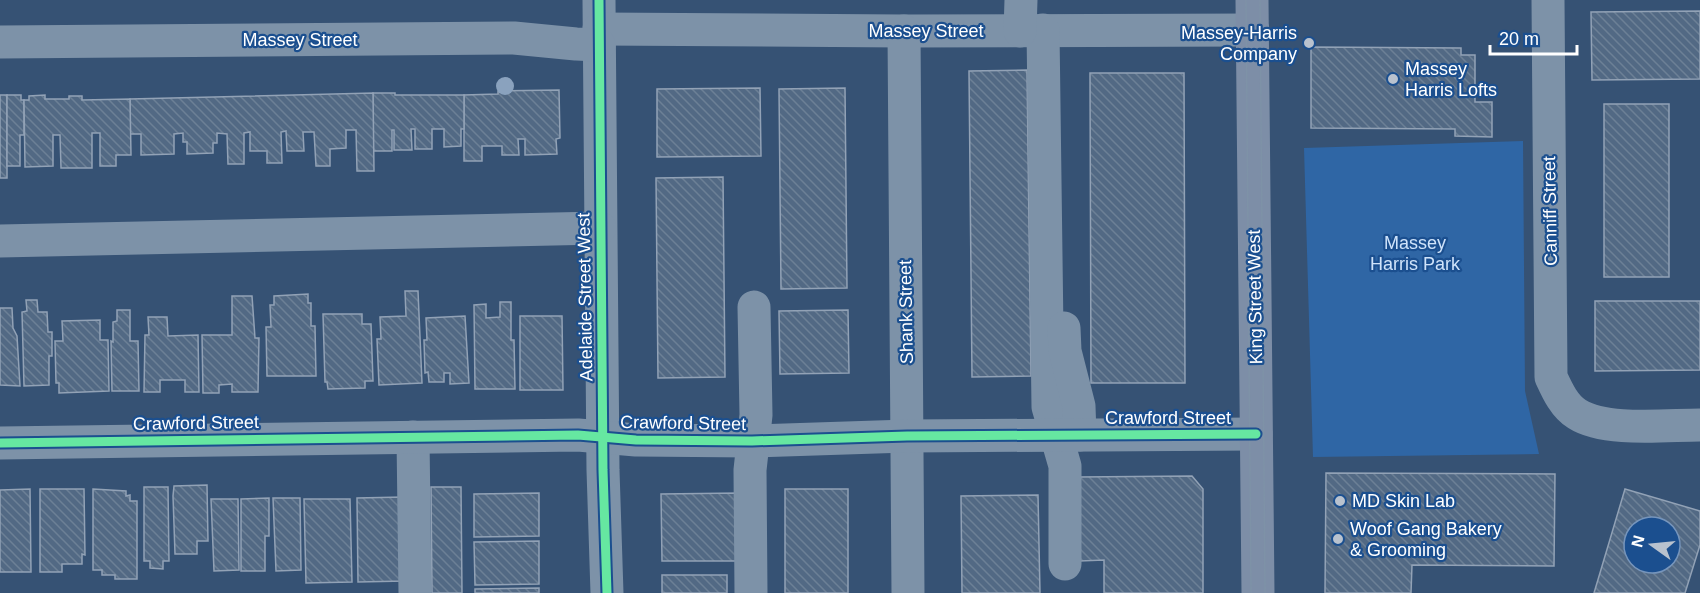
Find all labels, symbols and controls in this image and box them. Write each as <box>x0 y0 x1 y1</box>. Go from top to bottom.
scale bar <box>1490 18 1577 56</box>
street label: Massey Street <box>868 21 984 41</box>
place label: Massey-Harris Company <box>1181 23 1297 64</box>
text: 20 m <box>1499 29 1539 49</box>
street label: Massey Street <box>242 30 358 50</box>
marker: Massey-Harris Company <box>1302 36 1316 50</box>
place label: Massey Harris Lofts <box>1405 59 1497 100</box>
marker: Massey Harris Lofts <box>1386 72 1400 86</box>
street label: Canniff Street <box>1539 156 1561 266</box>
street label: Adelaide Street West <box>574 212 596 382</box>
street label: King Street West <box>1244 229 1266 365</box>
park label: Massey Harris Park <box>1370 233 1461 274</box>
street label: Shank Street <box>895 260 917 364</box>
street label: Crawford Street <box>1105 408 1231 428</box>
street label: Crawford Street <box>133 412 259 434</box>
street label: Crawford Street <box>620 412 746 434</box>
place label: MD Skin Lab <box>1352 491 1455 511</box>
marker: MD Skin Lab <box>1333 494 1347 508</box>
north arrow <box>1622 515 1682 575</box>
place label: Woof Gang Bakery & Grooming <box>1350 519 1502 560</box>
marker: Woof Gang Bakery & Grooming <box>1331 532 1345 546</box>
text: N <box>1628 533 1648 549</box>

